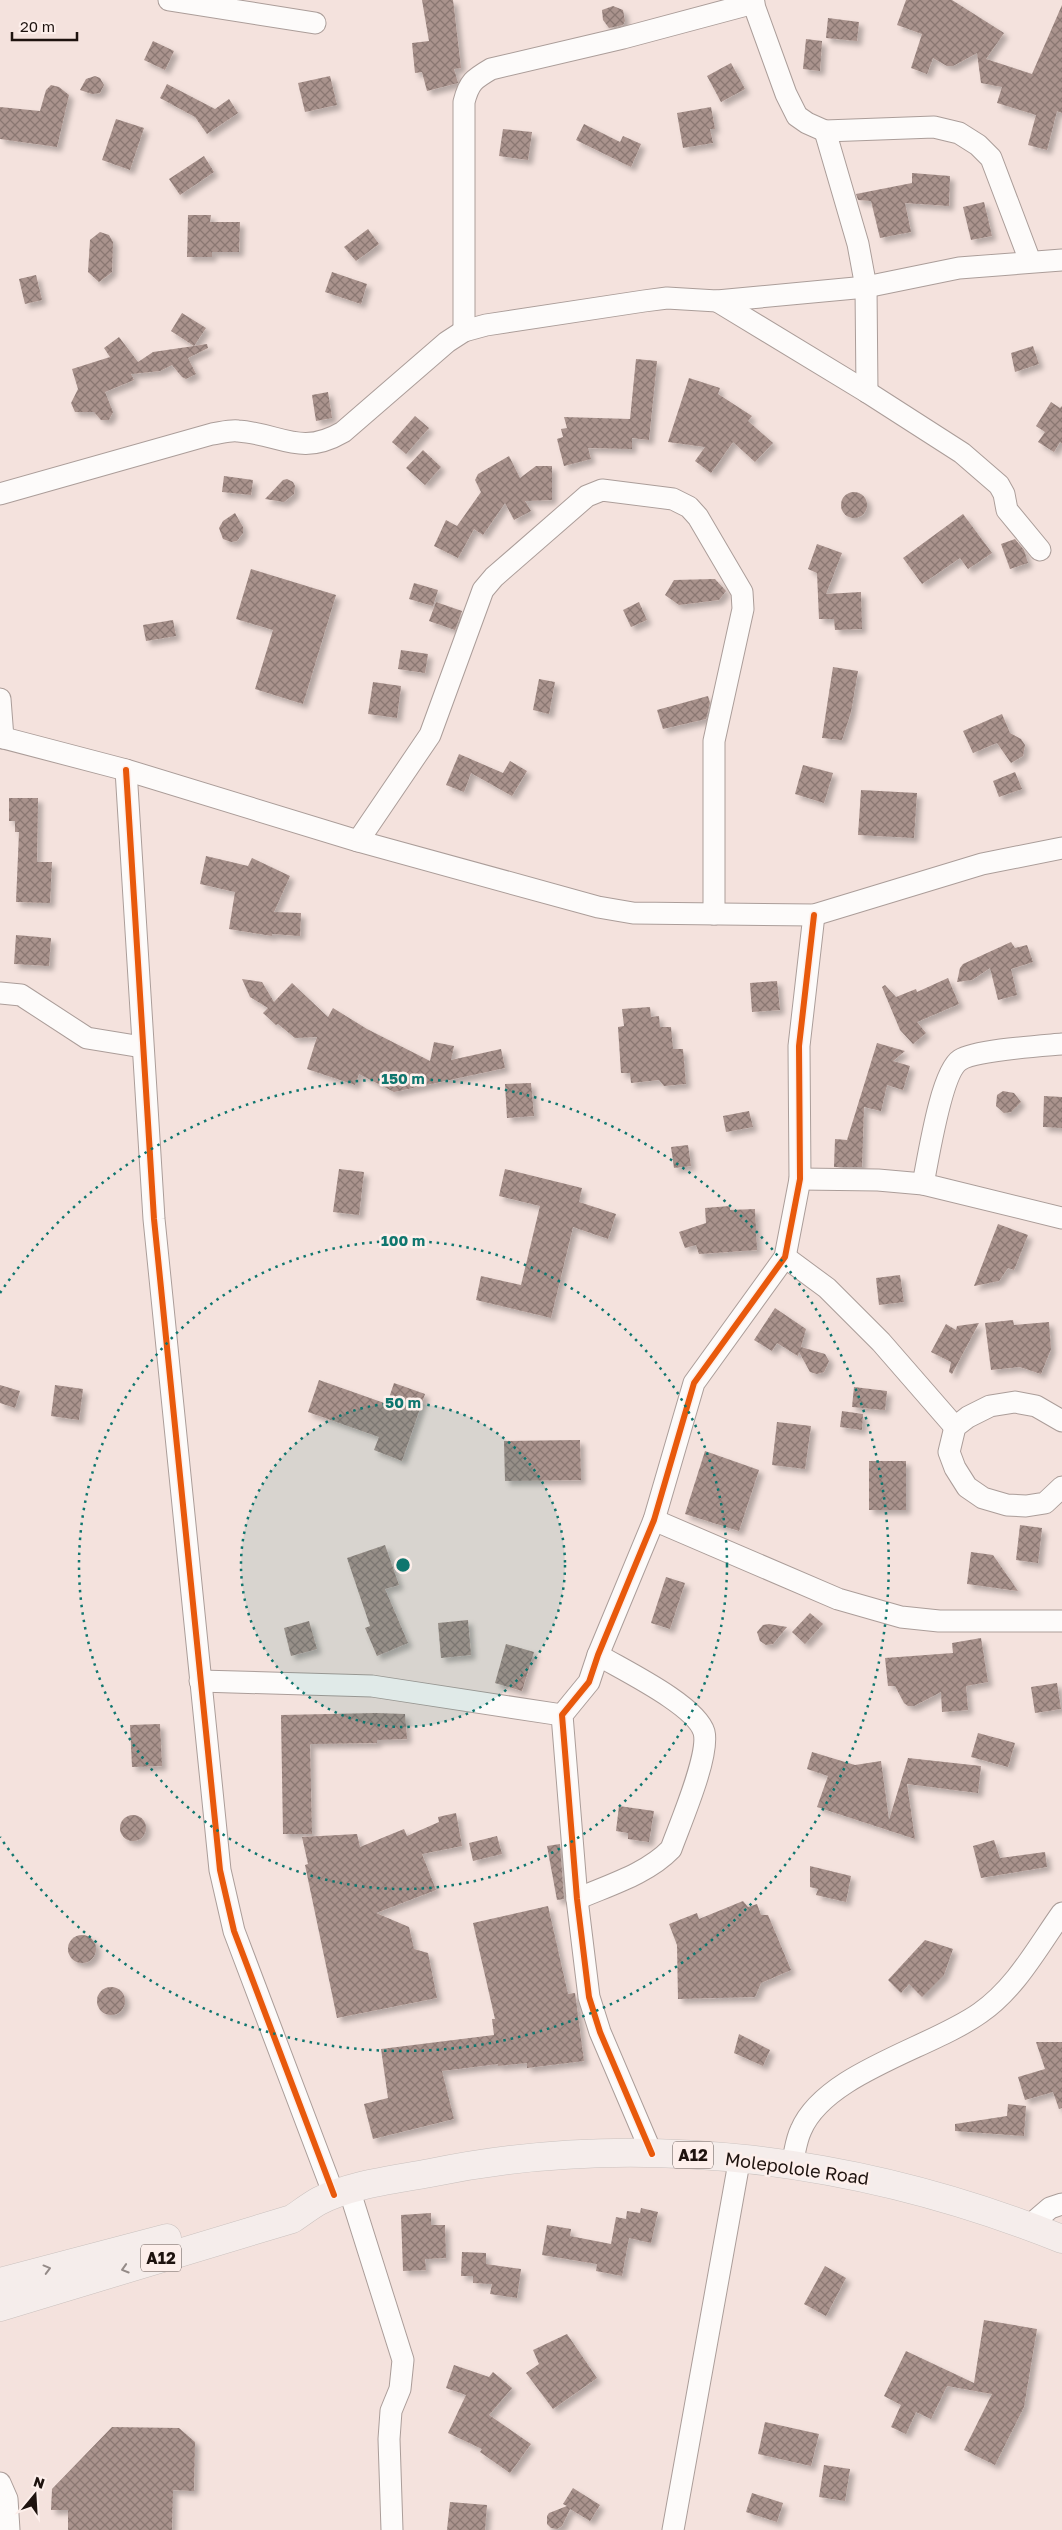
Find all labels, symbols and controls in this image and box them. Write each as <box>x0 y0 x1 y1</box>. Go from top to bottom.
scale bar <box>12 10 78 42</box>
text: 20 m <box>20 17 55 35</box>
text: 150 m <box>381 1069 425 1087</box>
text: 100 m <box>381 1231 425 1249</box>
text: 50 m <box>385 1393 421 1411</box>
centre of rings <box>394 1556 412 1574</box>
road number: A12 <box>673 2142 713 2168</box>
street label: Molepolole Road <box>724 2147 870 2189</box>
road number: A12 <box>141 2244 181 2272</box>
one-way arrow <box>121 2263 129 2273</box>
one-way arrow <box>43 2264 51 2275</box>
north arrow <box>10 2470 60 2520</box>
text: N <box>31 2472 47 2492</box>

